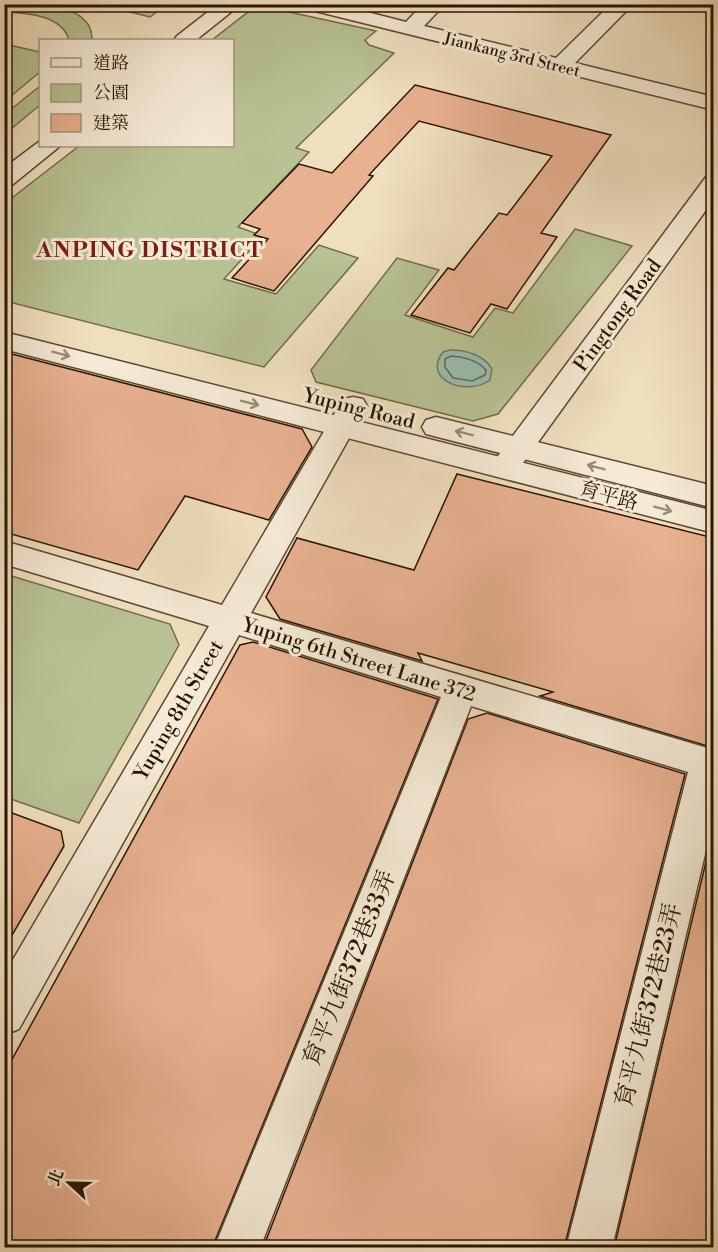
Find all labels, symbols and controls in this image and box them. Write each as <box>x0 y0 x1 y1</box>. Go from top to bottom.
street label: Jiankang 3rd Street <box>441 28 582 82</box>
legend <box>39 39 234 147</box>
text: 道路 <box>93 52 129 75</box>
text: 公園 <box>93 82 129 105</box>
text: 建築 <box>93 112 129 135</box>
district label: ANPING DISTRICT <box>35 237 264 264</box>
street label: Pingtong Road <box>569 254 668 377</box>
one-way arrow <box>51 349 70 361</box>
street label: Yuping Road <box>299 383 418 436</box>
one-way arrow <box>240 398 259 410</box>
one-way arrow <box>454 427 473 439</box>
one-way arrow <box>587 460 606 472</box>
street label: 育平路 <box>576 477 641 516</box>
one-way arrow <box>653 503 672 515</box>
street label: Yuping 6th Street Lane 372 <box>238 613 478 708</box>
street label: Yuping 8th Street <box>129 636 230 786</box>
street label: 育平九街372巷33弄 <box>297 866 403 1071</box>
street label: 育平九街372巷23弄 <box>609 900 689 1110</box>
north arrow <box>39 1153 99 1213</box>
text: 北 <box>44 1167 68 1189</box>

